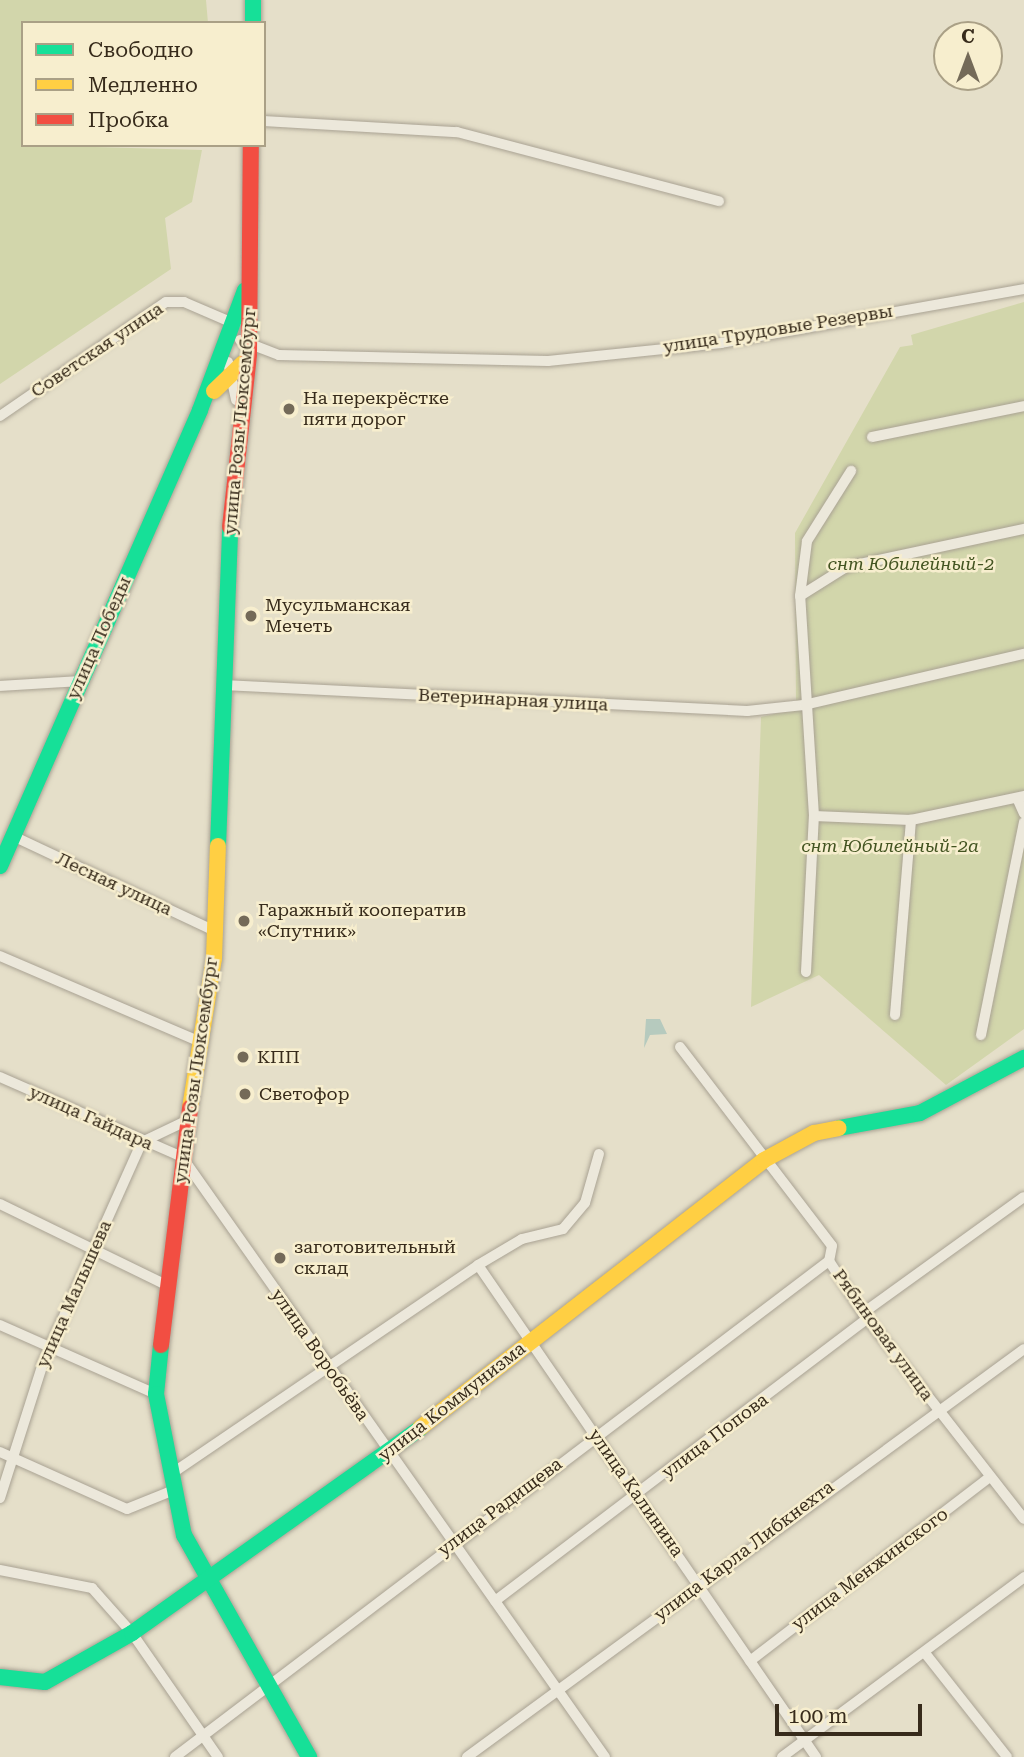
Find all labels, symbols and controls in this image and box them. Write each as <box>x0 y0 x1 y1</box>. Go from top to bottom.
legend <box>21 21 266 147</box>
north arrow <box>933 21 1003 91</box>
text: С <box>961 25 975 48</box>
text: Свободно <box>88 38 194 62</box>
text: Медленно <box>88 73 198 97</box>
text: Пробка <box>88 108 169 132</box>
street label: Советская улица <box>27 298 167 402</box>
street label: улица Трудовые Резервы <box>662 300 894 358</box>
street label: улица Розы Люксембург <box>219 306 261 536</box>
place label: На перекрёстке пяти дорог <box>303 388 449 430</box>
marker: На перекрёстке пяти дорог <box>281 401 297 417</box>
park label: снт Юбилейный-2 <box>828 553 994 575</box>
street label: улица Победы <box>62 573 136 703</box>
place label: Мусульманская Мечеть <box>265 595 410 638</box>
marker: Мусульманская Мечеть <box>243 608 259 624</box>
street label: Ветеринарная улица <box>417 684 609 716</box>
park label: снт Юбилейный-2а <box>801 835 979 857</box>
street label: Лесная улица <box>53 848 175 920</box>
place label: Гаражный кооператив «Спутник» <box>258 900 466 942</box>
marker: Гаражный кооператив «Спутник» <box>236 913 252 929</box>
street label: улица Розы Люксембург <box>169 956 223 1184</box>
place label: КПП <box>257 1046 300 1068</box>
marker: КПП <box>235 1049 251 1065</box>
street label: улица Гайдара <box>26 1081 156 1155</box>
place label: Светофор <box>259 1083 349 1105</box>
marker: Светофор <box>237 1086 253 1102</box>
street label: улица Малышева <box>32 1217 116 1371</box>
place label: заготовительный склад <box>294 1237 456 1280</box>
marker: заготовительный склад <box>272 1250 288 1266</box>
street label: Рябиновая улица <box>828 1265 938 1405</box>
street label: улица Воробьёва <box>266 1285 374 1425</box>
street label: улица Коммунизма <box>374 1338 530 1466</box>
street label: улица Попова <box>658 1389 772 1483</box>
street label: улица Калинина <box>584 1425 688 1561</box>
street label: улица Радищева <box>434 1453 566 1561</box>
street label: улица Карла Либкнехта <box>650 1476 838 1626</box>
street label: улица Менжинского <box>788 1503 952 1635</box>
scale bar <box>779 1690 926 1734</box>
text: 100 m <box>788 1704 848 1728</box>

